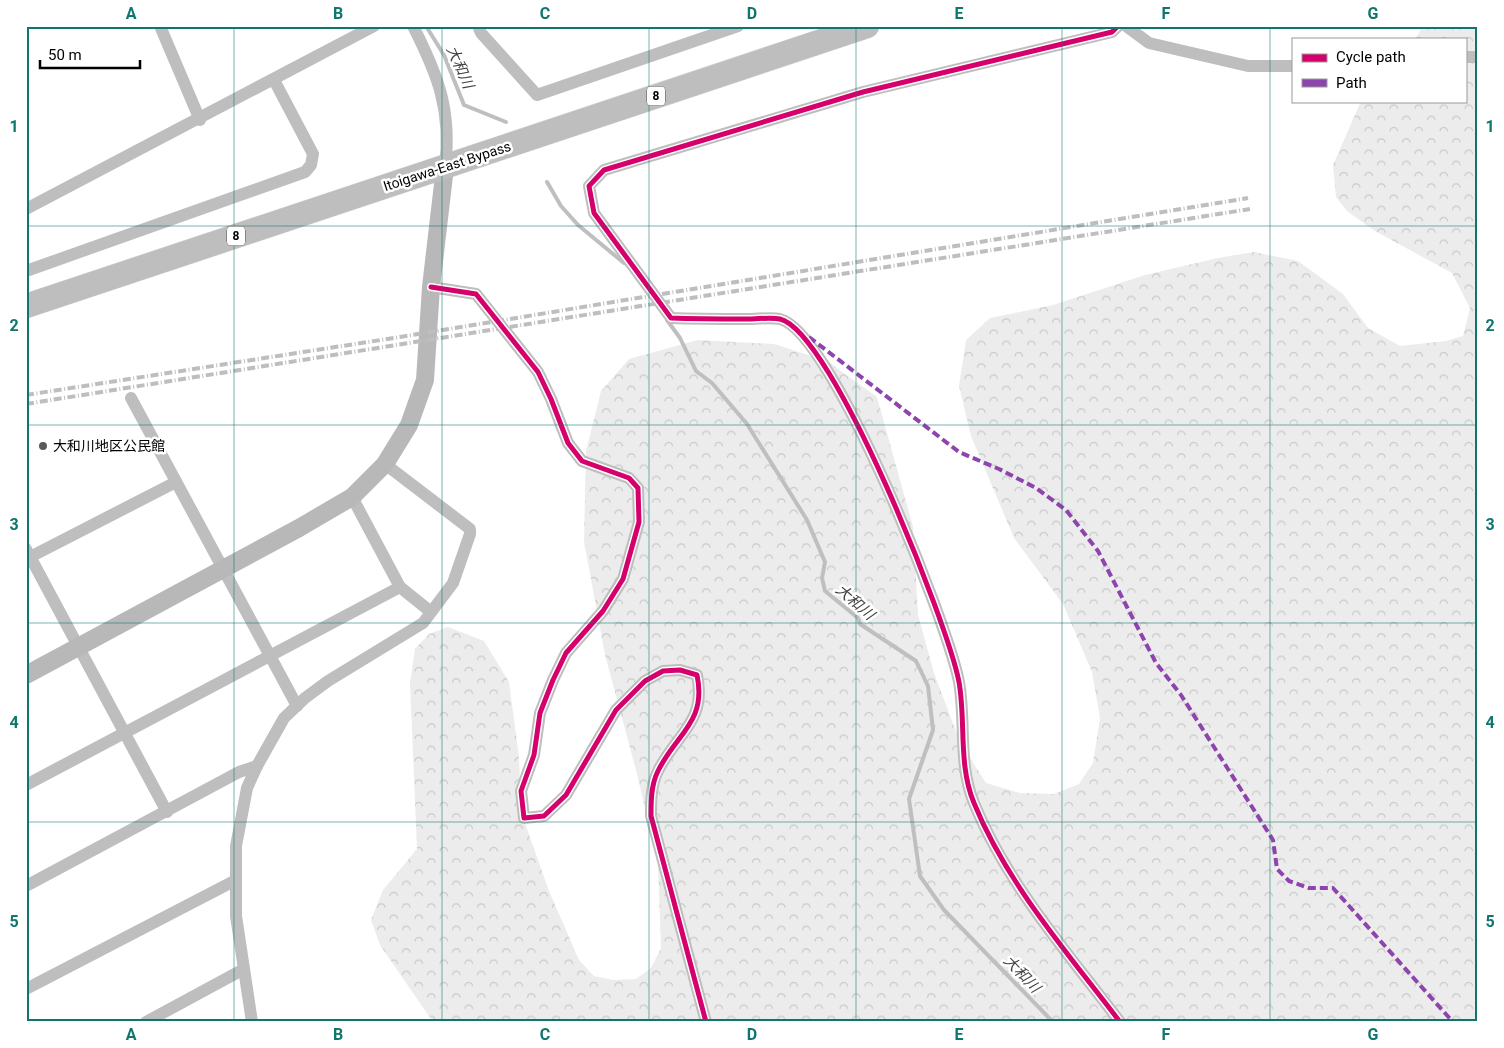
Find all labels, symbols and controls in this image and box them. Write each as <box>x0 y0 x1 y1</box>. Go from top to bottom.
text: A <box>126 4 137 23</box>
text: B <box>333 4 343 23</box>
text: C <box>540 4 550 23</box>
text: D <box>747 4 757 23</box>
text: E <box>955 4 964 23</box>
text: F <box>1162 4 1171 23</box>
text: G <box>1368 4 1379 23</box>
scale bar <box>40 38 140 70</box>
legend <box>1292 38 1466 102</box>
water label: 大和川 <box>443 43 478 93</box>
text: 50 m <box>48 46 82 64</box>
text: Cycle path <box>1336 48 1406 66</box>
text: Path <box>1336 74 1367 92</box>
road number: 8 <box>647 86 665 105</box>
text: 1 <box>9 117 19 136</box>
text: 1 <box>1485 117 1495 136</box>
street label: Itoigawa-East Bypass <box>381 138 513 194</box>
road number: 8 <box>227 227 245 246</box>
text: 2 <box>9 316 19 335</box>
text: 2 <box>1485 316 1495 335</box>
place label: 大和川地区公民館 <box>53 438 165 454</box>
marker: 大和川地区公民館 <box>37 440 49 452</box>
text: 3 <box>9 515 19 534</box>
text: 3 <box>1485 515 1495 534</box>
water label: 大和川 <box>832 580 879 625</box>
text: 4 <box>9 713 19 732</box>
text: 4 <box>1485 713 1495 732</box>
text: 5 <box>9 912 19 931</box>
text: 5 <box>1485 912 1495 931</box>
water label: 大和川 <box>1000 952 1045 998</box>
text: A <box>126 1025 137 1044</box>
text: B <box>333 1025 343 1044</box>
text: C <box>540 1025 550 1044</box>
text: D <box>747 1025 757 1044</box>
text: E <box>955 1025 964 1044</box>
text: F <box>1162 1025 1171 1044</box>
text: G <box>1368 1025 1379 1044</box>

